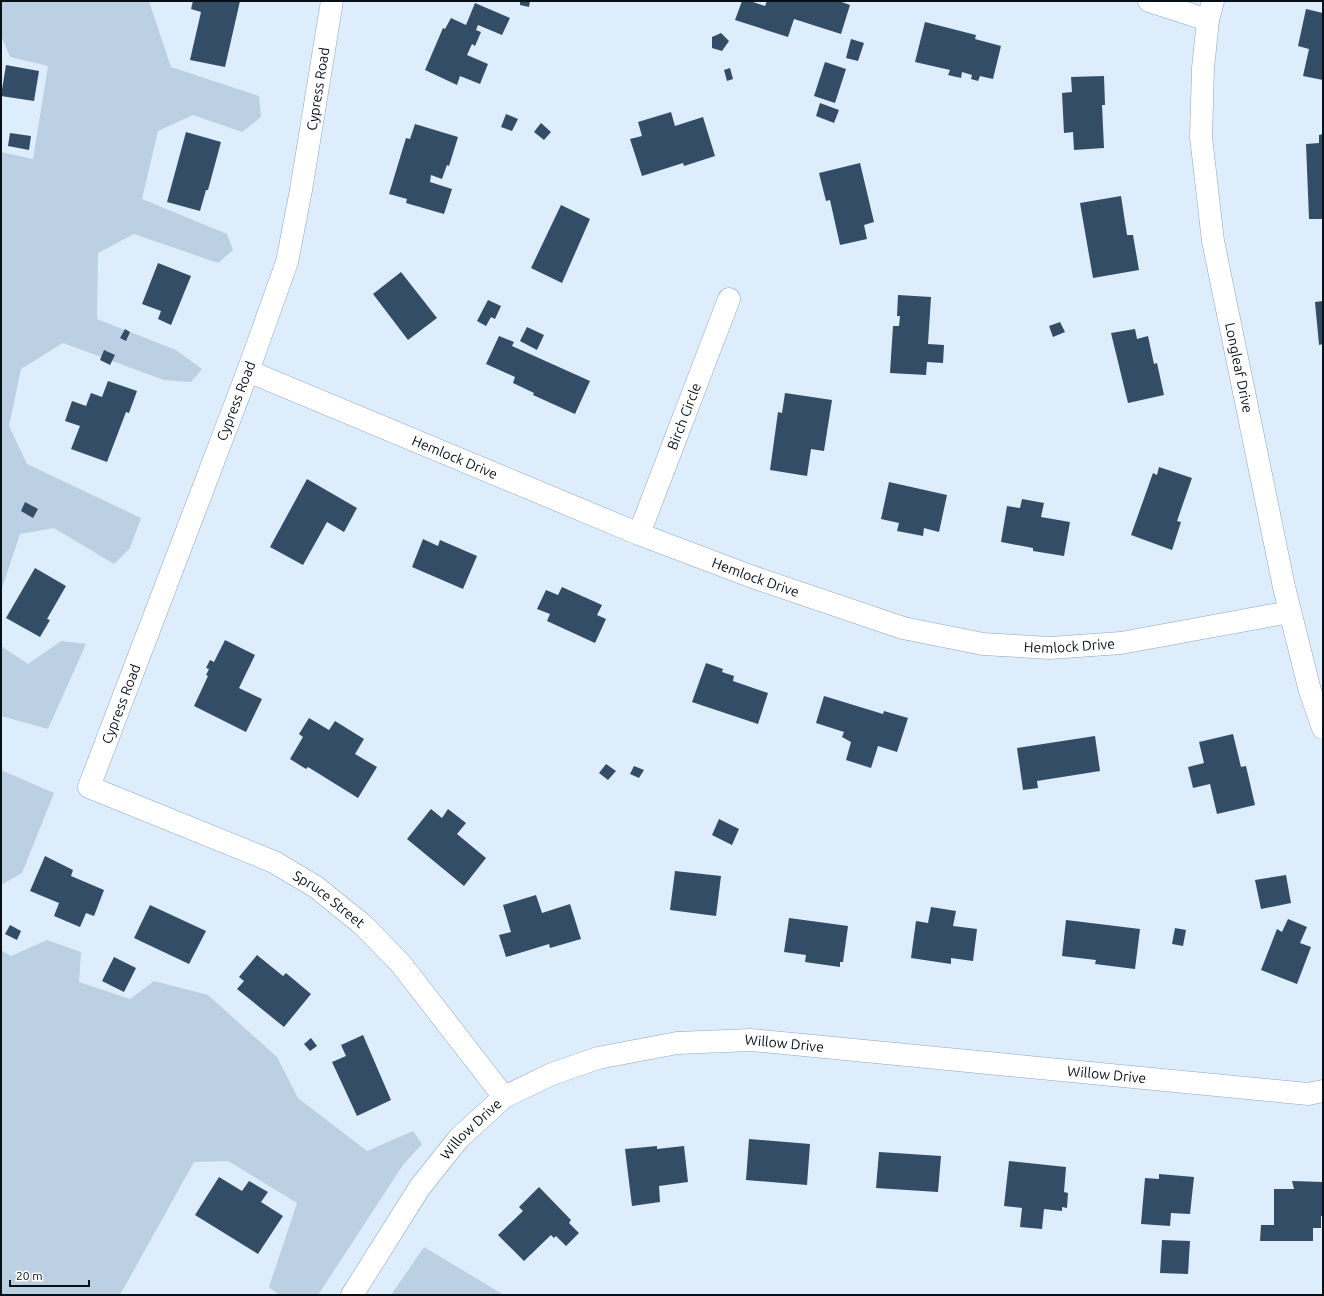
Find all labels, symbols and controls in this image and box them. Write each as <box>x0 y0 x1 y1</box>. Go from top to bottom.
street label: Cypress Road <box>304 46 332 132</box>
street label: Longleaf Drive <box>1222 321 1256 414</box>
street label: Cypress Road <box>213 359 259 443</box>
street label: Birch Circle <box>664 381 704 452</box>
street label: Hemlock Drive <box>409 432 500 482</box>
street label: Hemlock Drive <box>710 554 801 600</box>
street label: Hemlock Drive <box>1023 635 1116 656</box>
street label: Cypress Road <box>98 662 144 746</box>
street label: Spruce Street <box>290 867 368 931</box>
street label: Willow Drive <box>744 1031 825 1055</box>
street label: Willow Drive <box>1067 1063 1147 1086</box>
street label: Willow Drive <box>437 1095 505 1163</box>
scale bar <box>10 1262 89 1288</box>
text: 20 m <box>16 1269 43 1282</box>

